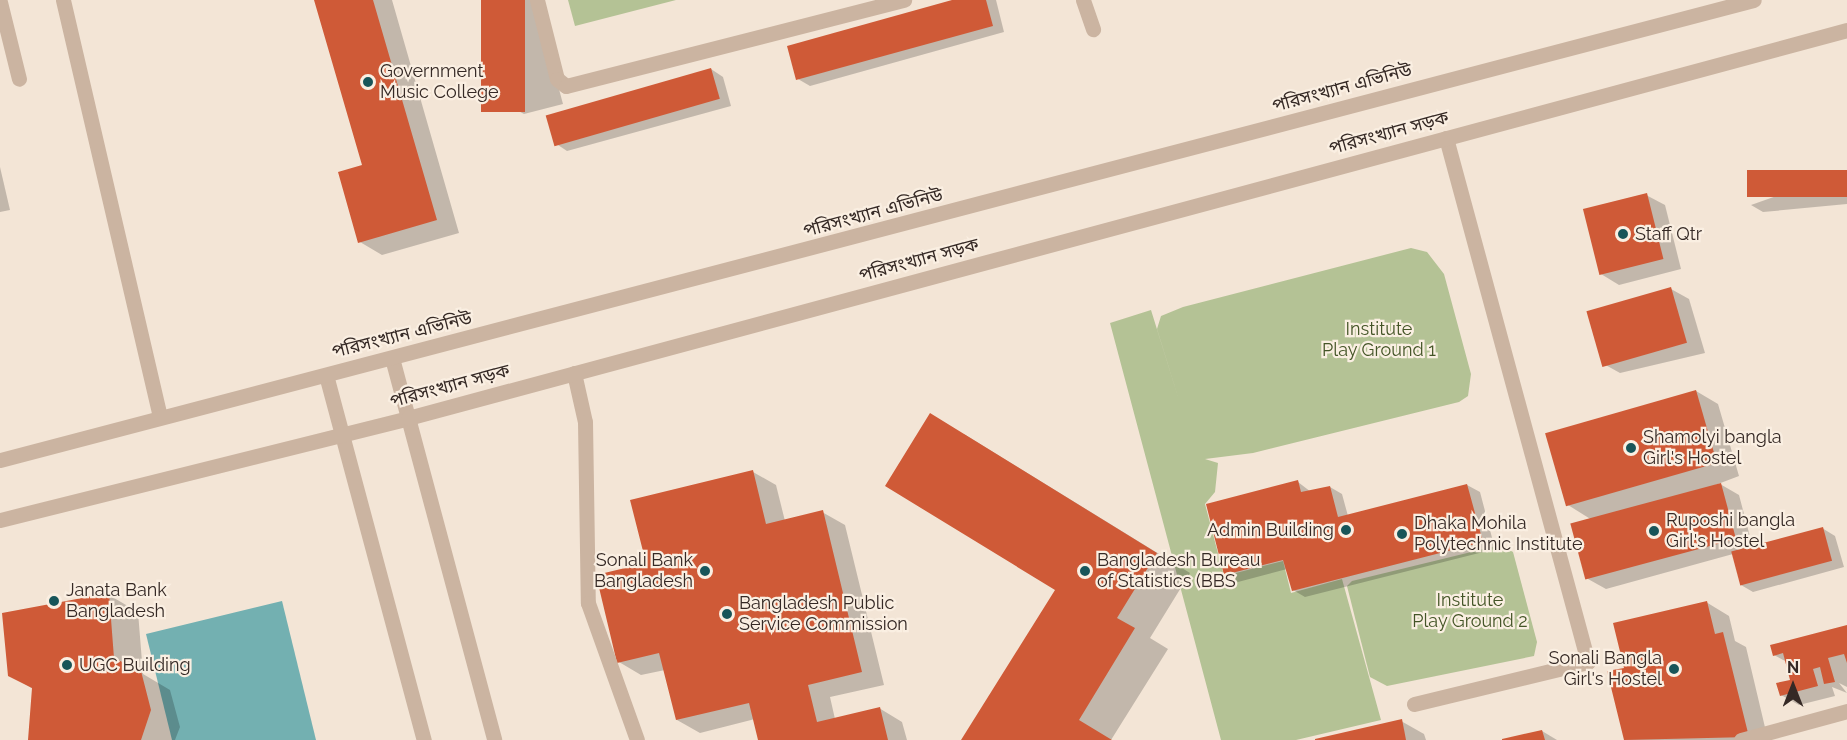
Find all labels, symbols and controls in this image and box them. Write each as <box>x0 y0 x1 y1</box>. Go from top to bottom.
street label: পরিসংখ্যান এভিনিউ <box>1270 59 1414 117</box>
place label: Government Music College <box>380 61 499 104</box>
marker: Government Music College <box>361 75 375 89</box>
street label: পরিসংখ্যান সড়ক <box>1327 107 1451 159</box>
street label: পরিসংখ্যান এভিনিউ <box>801 184 945 242</box>
place label: Staff Qtr <box>1635 223 1702 245</box>
marker: Staff Qtr <box>1616 227 1630 241</box>
street label: পরিসংখ্যান সড়ক <box>857 234 981 286</box>
street label: পরিসংখ্যান এভিনিউ <box>330 307 474 363</box>
park label: Institute Play Ground 1 <box>1322 319 1436 362</box>
street label: পরিসংখ্যান সড়ক <box>388 360 512 412</box>
place label: Shamolyi bangla Girl's Hostel <box>1643 427 1782 470</box>
marker: Shamolyi bangla Girl's Hostel <box>1624 441 1638 455</box>
place label: Ruposhi bangla Girl's Hostel <box>1666 510 1795 552</box>
place label: Dhaka Mohila Polytechnic Institute <box>1414 513 1583 556</box>
place label: Admin Building <box>1207 519 1334 541</box>
marker: Admin Building <box>1339 523 1353 537</box>
marker: Ruposhi bangla Girl's Hostel <box>1647 524 1661 538</box>
marker: Dhaka Mohila Polytechnic Institute <box>1395 527 1409 541</box>
place label: Sonali Bank Bangladesh <box>594 550 693 592</box>
place label: Bangladesh Bureau of Statistics (BBS <box>1097 550 1260 592</box>
marker: Sonali Bank Bangladesh <box>698 564 712 578</box>
marker: Bangladesh Bureau of Statistics (BBS <box>1078 564 1092 578</box>
place label: Janata Bank Bangladesh <box>66 580 167 622</box>
park label: Institute Play Ground 2 <box>1412 590 1528 632</box>
place label: Bangladesh Public Service Commission <box>739 593 908 636</box>
marker: Janata Bank Bangladesh <box>47 594 61 608</box>
marker: Bangladesh Public Service Commission <box>720 607 734 621</box>
place label: Sonali Bangla Girl's Hostel <box>1549 648 1662 690</box>
place label: UGC Building <box>79 654 191 676</box>
north arrow <box>1763 656 1823 716</box>
marker: UGC Building <box>60 658 74 672</box>
text: N <box>1787 658 1799 677</box>
marker: Sonali Bangla Girl's Hostel <box>1667 662 1681 676</box>

